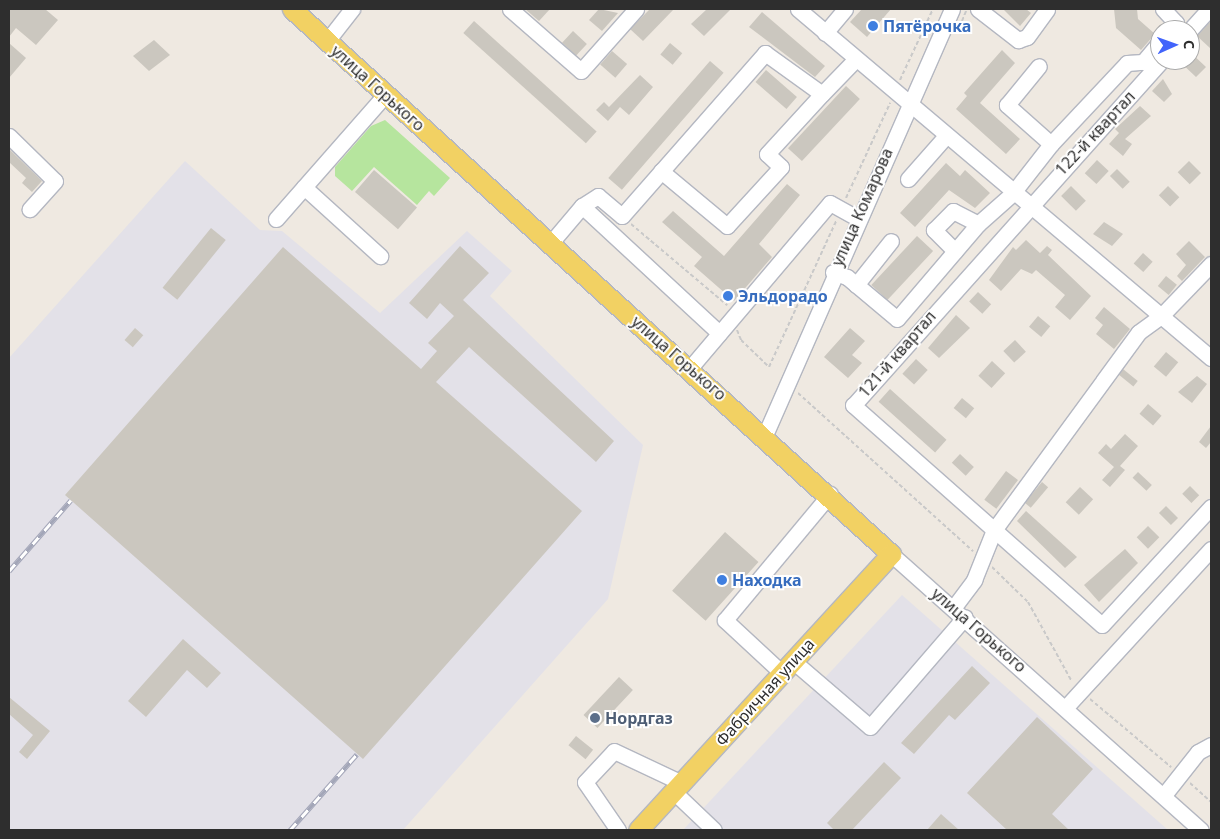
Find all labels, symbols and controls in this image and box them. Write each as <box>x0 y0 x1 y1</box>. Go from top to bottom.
place label: Пятёрочка <box>883 16 971 36</box>
marker: Пятёрочка <box>867 20 879 32</box>
north arrow <box>1150 20 1200 70</box>
text: С <box>1180 40 1199 49</box>
street label: улица Горького <box>327 41 429 135</box>
street label: 122-й квартал <box>1051 87 1139 179</box>
street label: улица Комарова <box>827 145 897 269</box>
place label: Эльдорадо <box>738 286 828 306</box>
marker: Эльдорадо <box>722 290 734 302</box>
street label: 121-й квартал <box>854 307 940 401</box>
street label: улица Горького <box>628 312 730 404</box>
place label: Находка <box>732 570 801 590</box>
marker: Находка <box>716 574 728 586</box>
street label: улица Горького <box>928 584 1030 676</box>
street label: Фабричная улица <box>712 634 818 750</box>
place label: Нордгаз <box>605 708 673 728</box>
marker: Нордгаз <box>589 712 601 724</box>

